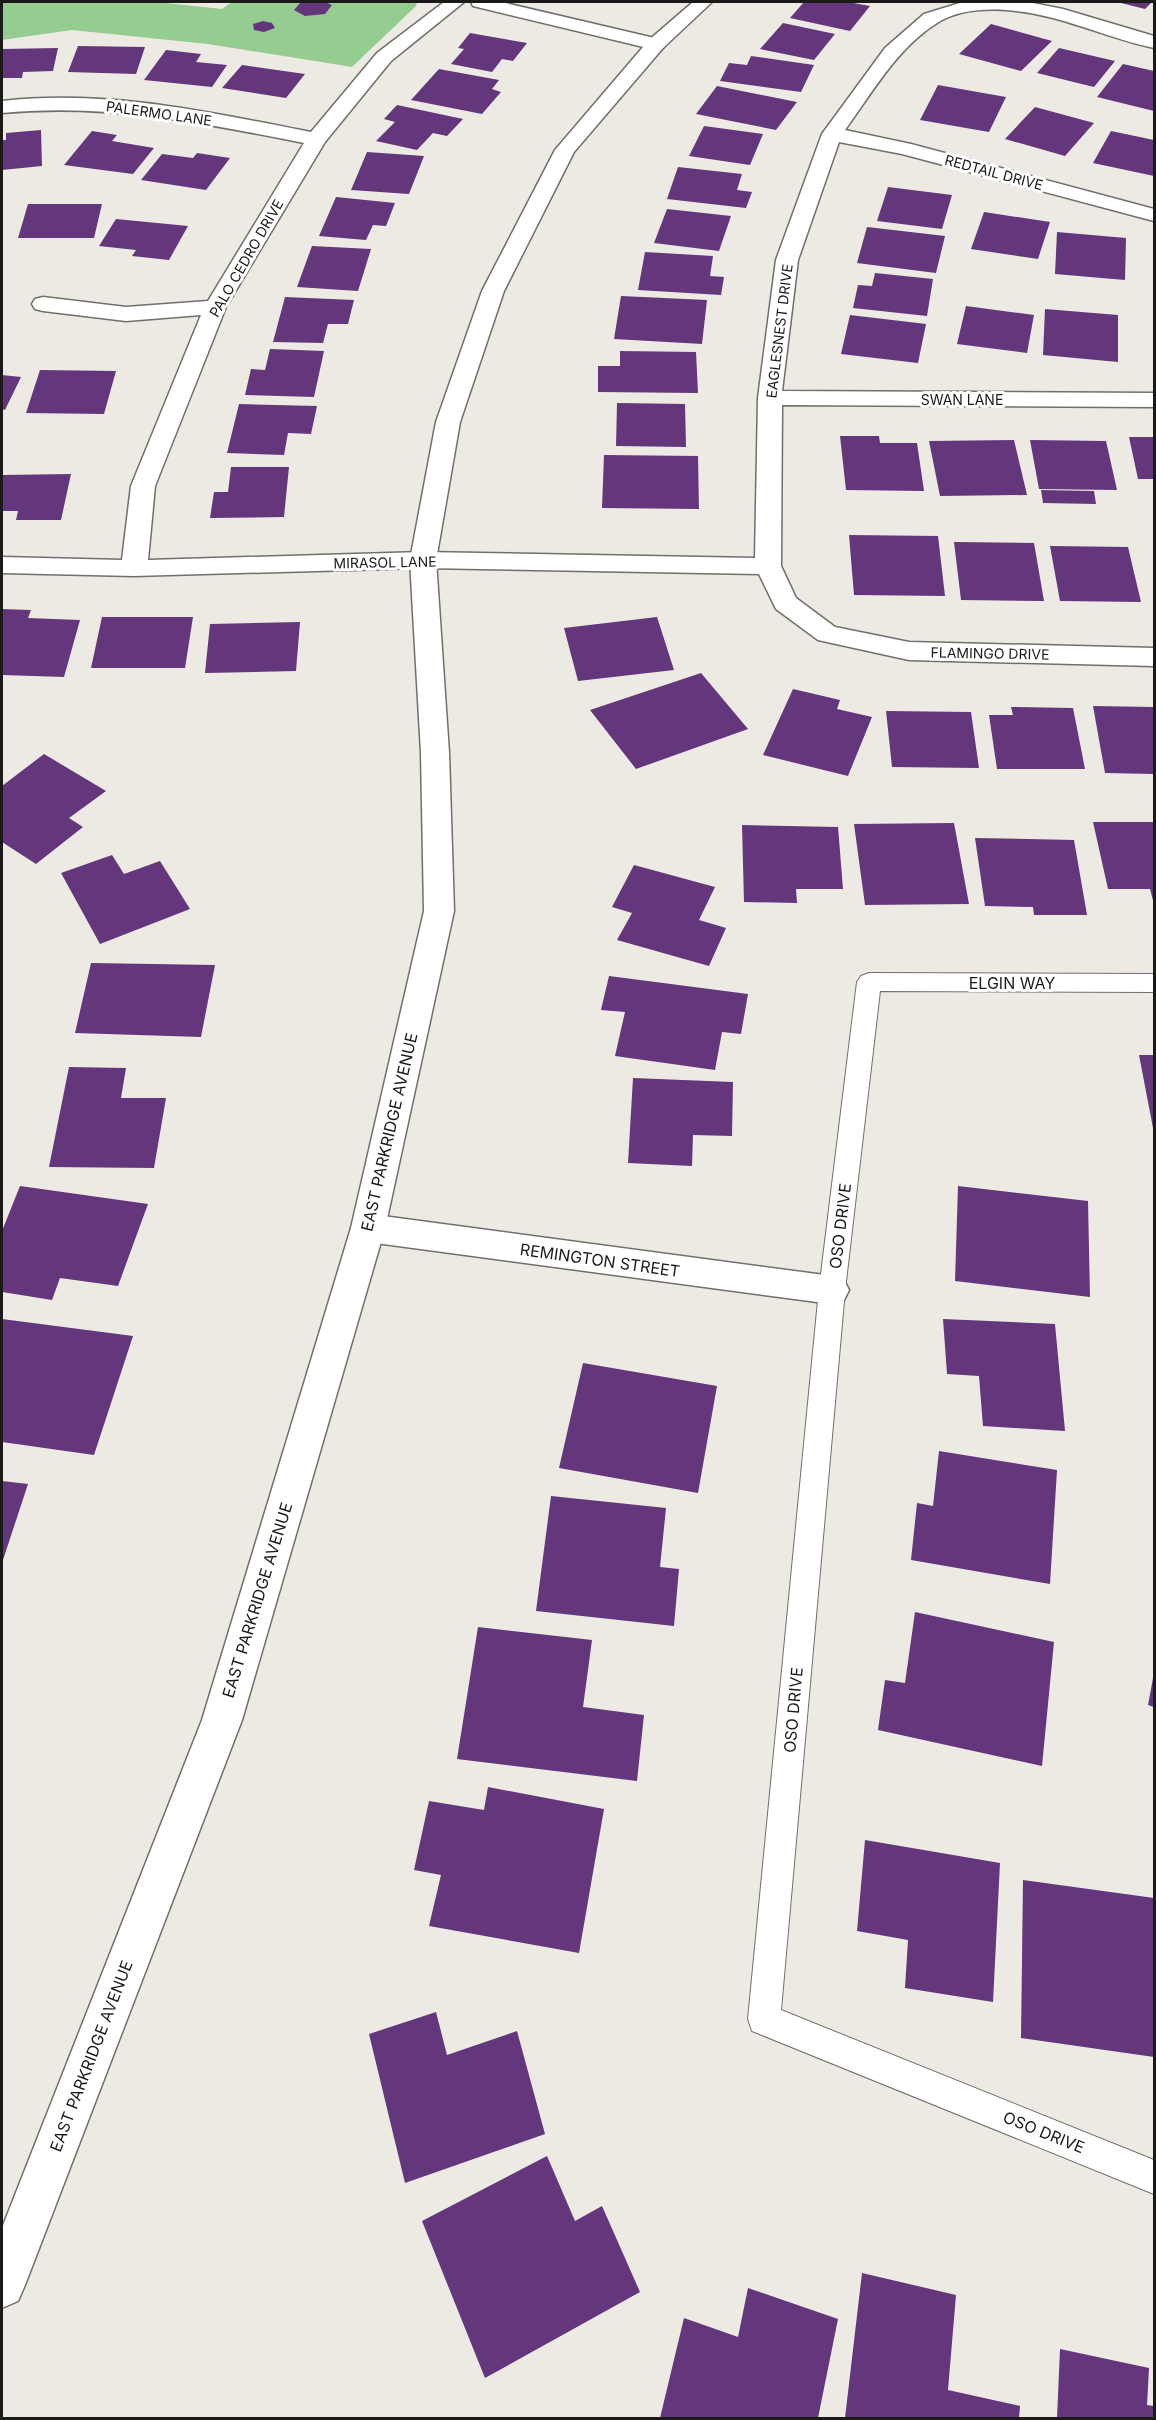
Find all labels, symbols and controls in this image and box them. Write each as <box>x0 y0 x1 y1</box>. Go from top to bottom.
street label: PALERMO LANE <box>105 97 213 129</box>
street label: REDTAIL DRIVE <box>943 151 1045 193</box>
street label: PALO CEDRO DRIVE <box>205 196 287 320</box>
street label: EAGLESNEST DRIVE <box>762 263 796 399</box>
street label: SWAN LANE <box>921 391 1003 408</box>
street label: MIRASOL LANE <box>333 553 437 571</box>
street label: FLAMINGO DRIVE <box>930 643 1050 663</box>
street label: ELGIN WAY <box>969 973 1055 993</box>
street label: EAST PARKRIDGE AVENUE <box>356 1031 422 1233</box>
street label: OSO DRIVE <box>825 1182 855 1270</box>
street label: REMINGTON STREET <box>519 1239 681 1281</box>
street label: EAST PARKRIDGE AVENUE <box>218 1500 296 1700</box>
street label: OSO DRIVE <box>779 1666 807 1754</box>
street label: EAST PARKRIDGE AVENUE <box>45 1958 137 2154</box>
street label: OSO DRIVE <box>1000 2107 1088 2157</box>

